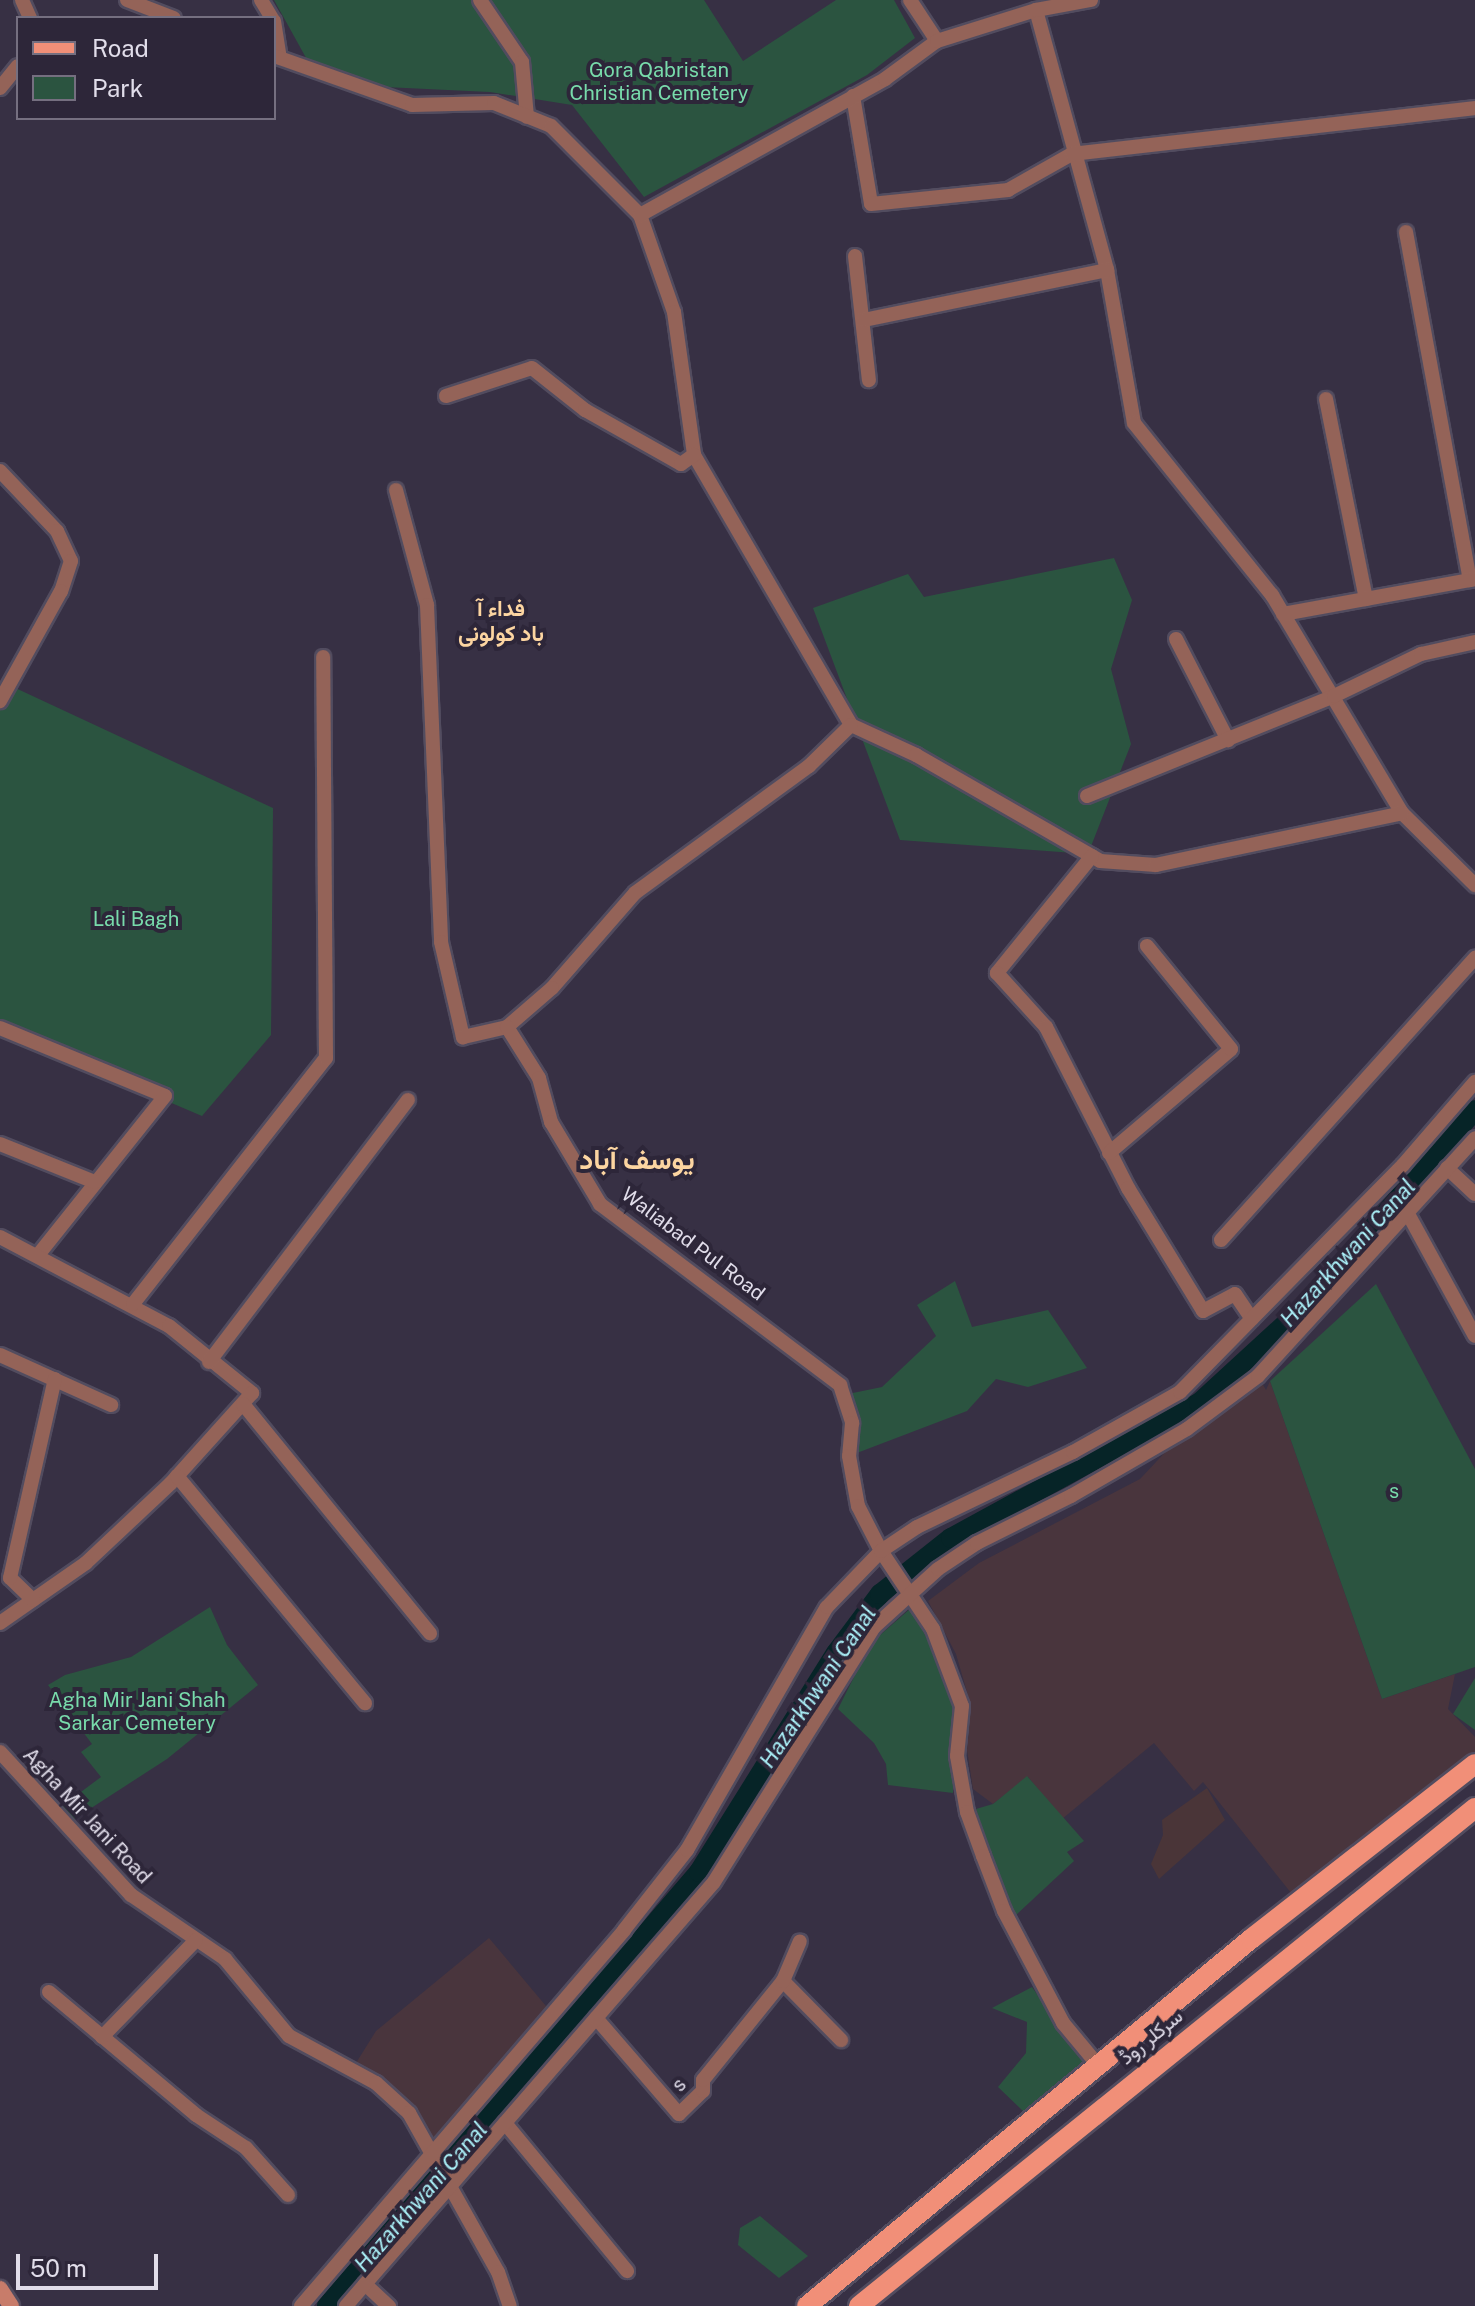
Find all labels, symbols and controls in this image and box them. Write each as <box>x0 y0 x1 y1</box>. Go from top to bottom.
legend <box>16 16 276 120</box>
text: Road <box>92 34 149 62</box>
park label: Gora Qabristan Christian Cemetery <box>569 59 749 106</box>
text: Park <box>92 74 143 102</box>
district label: فداء آ باد کولونی <box>458 595 544 646</box>
park label: Lali Bagh <box>93 907 179 931</box>
district label: یوسف آباد <box>579 1142 695 1176</box>
water label: Hazarkhwani Canal <box>1275 1174 1421 1332</box>
street label: Waliabad Pul Road <box>616 1182 770 1306</box>
park label: s <box>1389 1479 1399 1503</box>
water label: Hazarkhwani Canal <box>754 1601 882 1773</box>
park label: Agha Mir Jani Shah Sarkar Cemetery <box>49 1688 225 1735</box>
street label: Agha Mir Jani Road <box>18 1743 156 1889</box>
street label: سرکلر روڈ <box>1115 2004 1187 2070</box>
street label: s <box>667 2073 691 2097</box>
water label: Hazarkhwani Canal <box>349 2117 493 2277</box>
scale bar <box>20 2238 162 2288</box>
text: 50 m <box>30 2254 87 2282</box>

